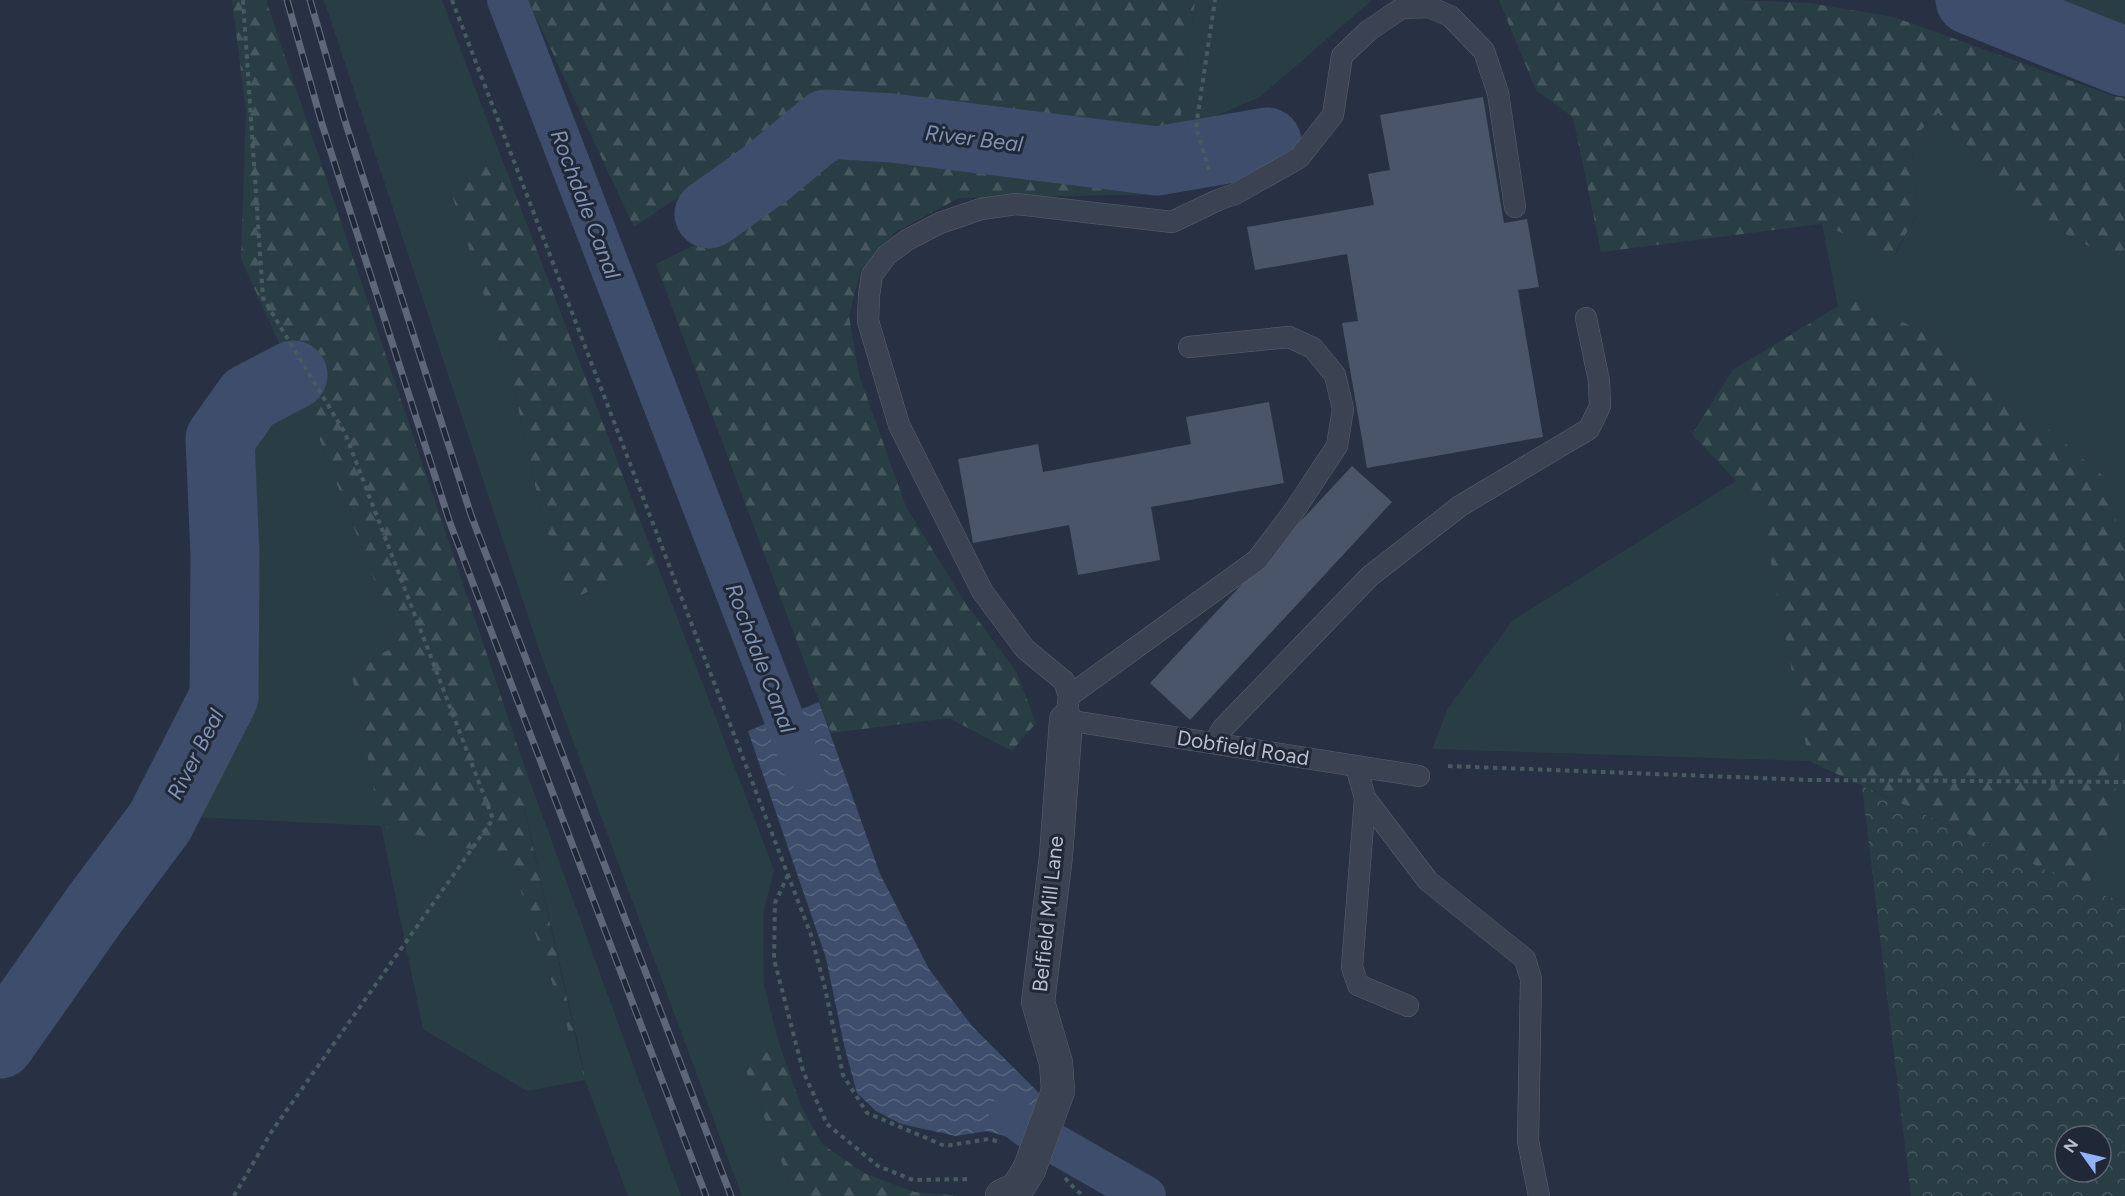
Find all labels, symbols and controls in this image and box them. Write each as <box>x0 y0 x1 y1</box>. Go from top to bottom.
water label: River Beal <box>923 119 1024 158</box>
water label: Rochdale Canal <box>545 126 626 283</box>
water label: Rochdale Canal <box>720 580 801 737</box>
water label: River Beal <box>161 704 230 804</box>
street label: Dobfield Road <box>1175 725 1311 770</box>
street label: Belfield Mill Lane <box>1027 835 1068 993</box>
north arrow <box>2053 1124 2113 1184</box>
text: N <box>2060 1135 2082 1156</box>

